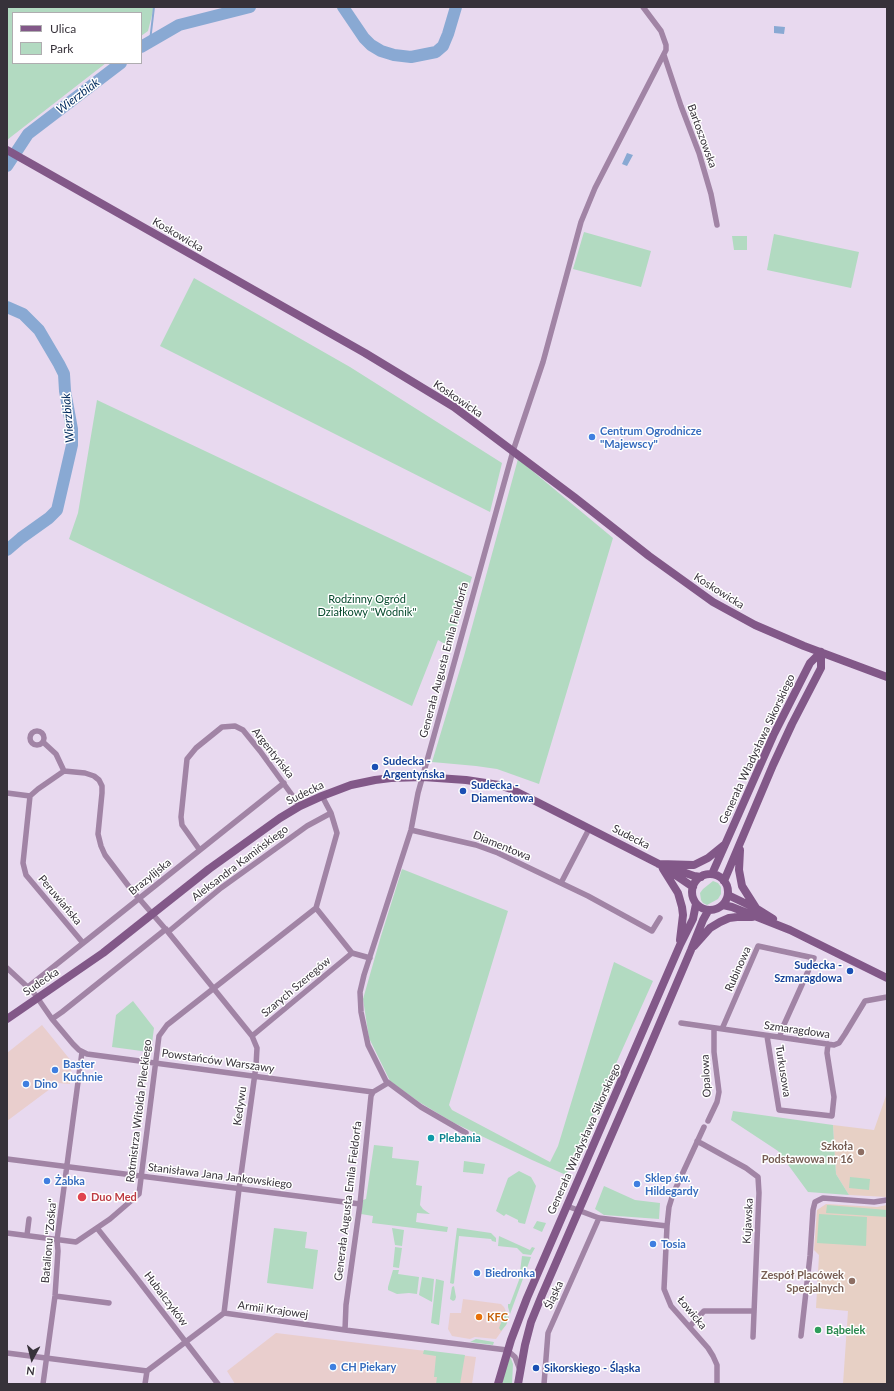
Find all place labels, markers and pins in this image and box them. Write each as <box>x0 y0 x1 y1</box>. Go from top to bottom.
place label: Centrum Ogrodnicze "Majewscy" <box>600 424 702 450</box>
marker: Centrum Ogrodnicze "Majewscy" <box>587 432 597 442</box>
place label: Sudecka - Argentyńska <box>383 754 445 780</box>
marker: Sudecka - Argentyńska <box>370 762 380 772</box>
place label: Sudecka - Diamentowa <box>471 778 533 804</box>
marker: Sudecka - Diamentowa <box>458 786 468 796</box>
place label: Sudecka - Szmaragdowa <box>774 958 842 984</box>
marker: Sudecka - Szmaragdowa <box>845 966 855 976</box>
place label: Baster Kuchnie <box>63 1057 103 1083</box>
marker: Baster Kuchnie <box>50 1065 60 1075</box>
place label: Dino <box>34 1077 58 1091</box>
marker: Dino <box>21 1079 31 1089</box>
place label: Plebania <box>439 1131 481 1145</box>
marker: Plebania <box>426 1133 436 1143</box>
place label: Szkoła Podstawowa nr 16 <box>762 1139 853 1165</box>
marker: Szkoła Podstawowa nr 16 <box>856 1147 866 1157</box>
place label: Sklep św. Hildegardy <box>645 1171 698 1197</box>
place label: Żabka <box>55 1174 85 1188</box>
marker: Żabka <box>42 1176 52 1186</box>
marker: Sklep św. Hildegardy <box>632 1179 642 1189</box>
place label: Duo Med <box>91 1190 137 1204</box>
marker: Duo Med <box>76 1191 88 1203</box>
place label: Tosia <box>661 1237 686 1251</box>
marker: Tosia <box>648 1239 658 1249</box>
place label: Biedronka <box>485 1266 535 1280</box>
marker: Biedronka <box>472 1268 482 1278</box>
place label: Zespół Placówek Specjalnych <box>761 1268 844 1294</box>
marker: Zespół Placówek Specjalnych <box>847 1276 857 1286</box>
place label: KFC <box>487 1310 508 1324</box>
marker: KFC <box>474 1312 484 1322</box>
place label: Bąbelek <box>826 1323 865 1337</box>
marker: Bąbelek <box>813 1325 823 1335</box>
place label: CH Piekary <box>341 1360 396 1374</box>
place label: Sikorskiego - Śląska <box>544 1361 640 1375</box>
marker: CH Piekary <box>328 1362 338 1372</box>
marker: Sikorskiego - Śląska <box>531 1363 541 1373</box>

